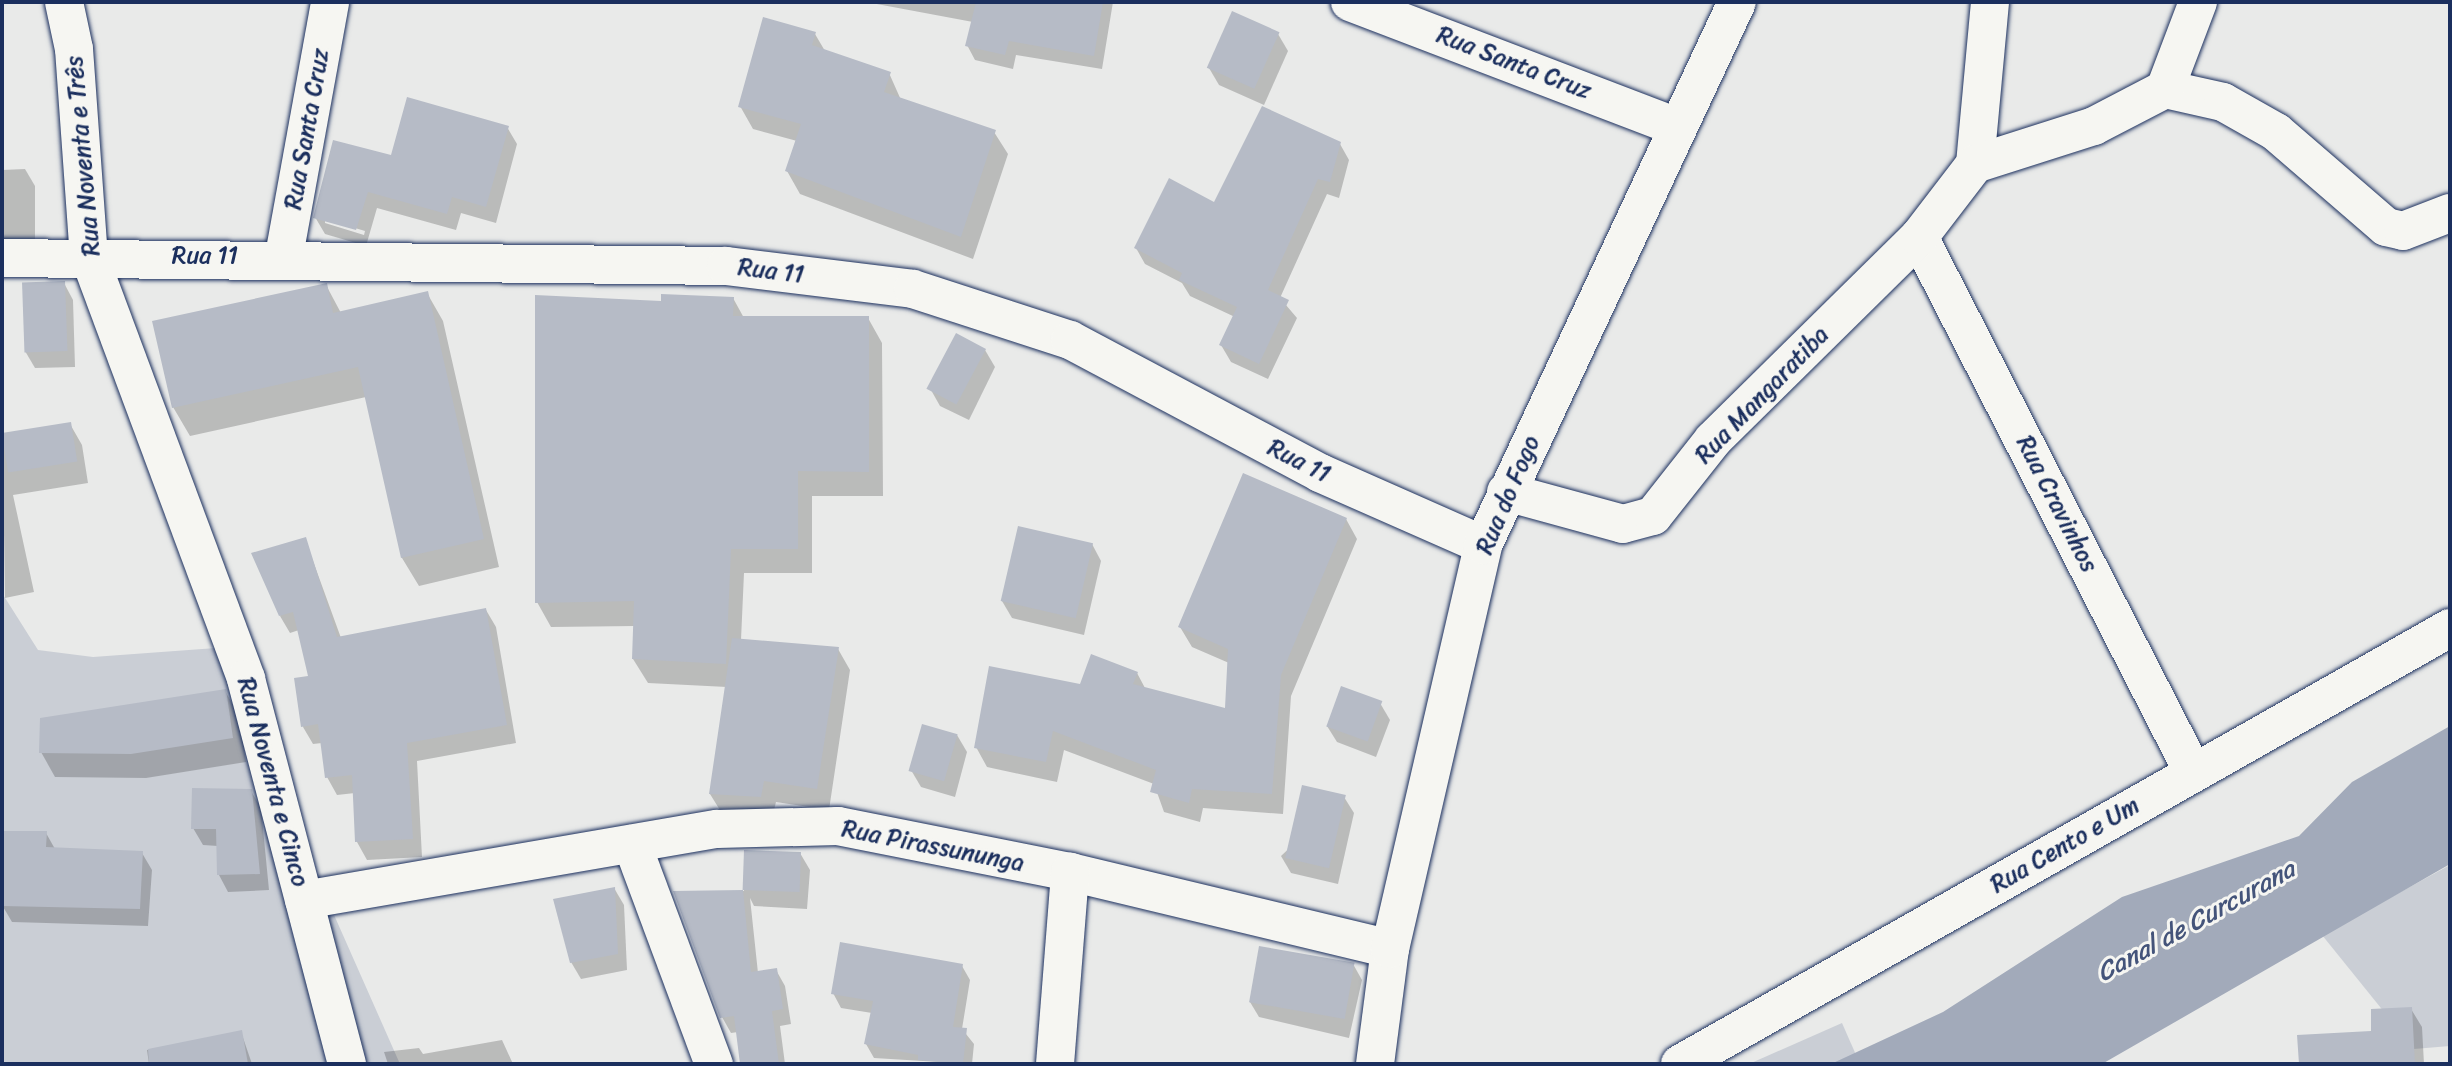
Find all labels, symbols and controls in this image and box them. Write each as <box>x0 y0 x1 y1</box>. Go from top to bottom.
street label: Rua Santa Cruz <box>1432 20 1596 106</box>
street label: Rua Santa Cruz <box>279 46 335 212</box>
street label: Rua Noventa e Três <box>60 54 106 258</box>
street label: Rua 11 <box>172 242 238 270</box>
street label: Rua 11 <box>736 253 806 289</box>
street label: Rua Mangaratiba <box>1690 321 1834 469</box>
street label: Rua do Fogo <box>1470 431 1546 559</box>
street label: Rua Cravinhos <box>2010 431 2104 577</box>
street label: Rua 11 <box>1263 433 1335 489</box>
street label: Rua Noventa e Cinco <box>231 674 315 890</box>
street label: Rua Cento e Um <box>1985 791 2145 899</box>
street label: Rua Pirassununga <box>839 814 1027 878</box>
water label: Canal de Curcurana <box>2091 853 2301 989</box>

